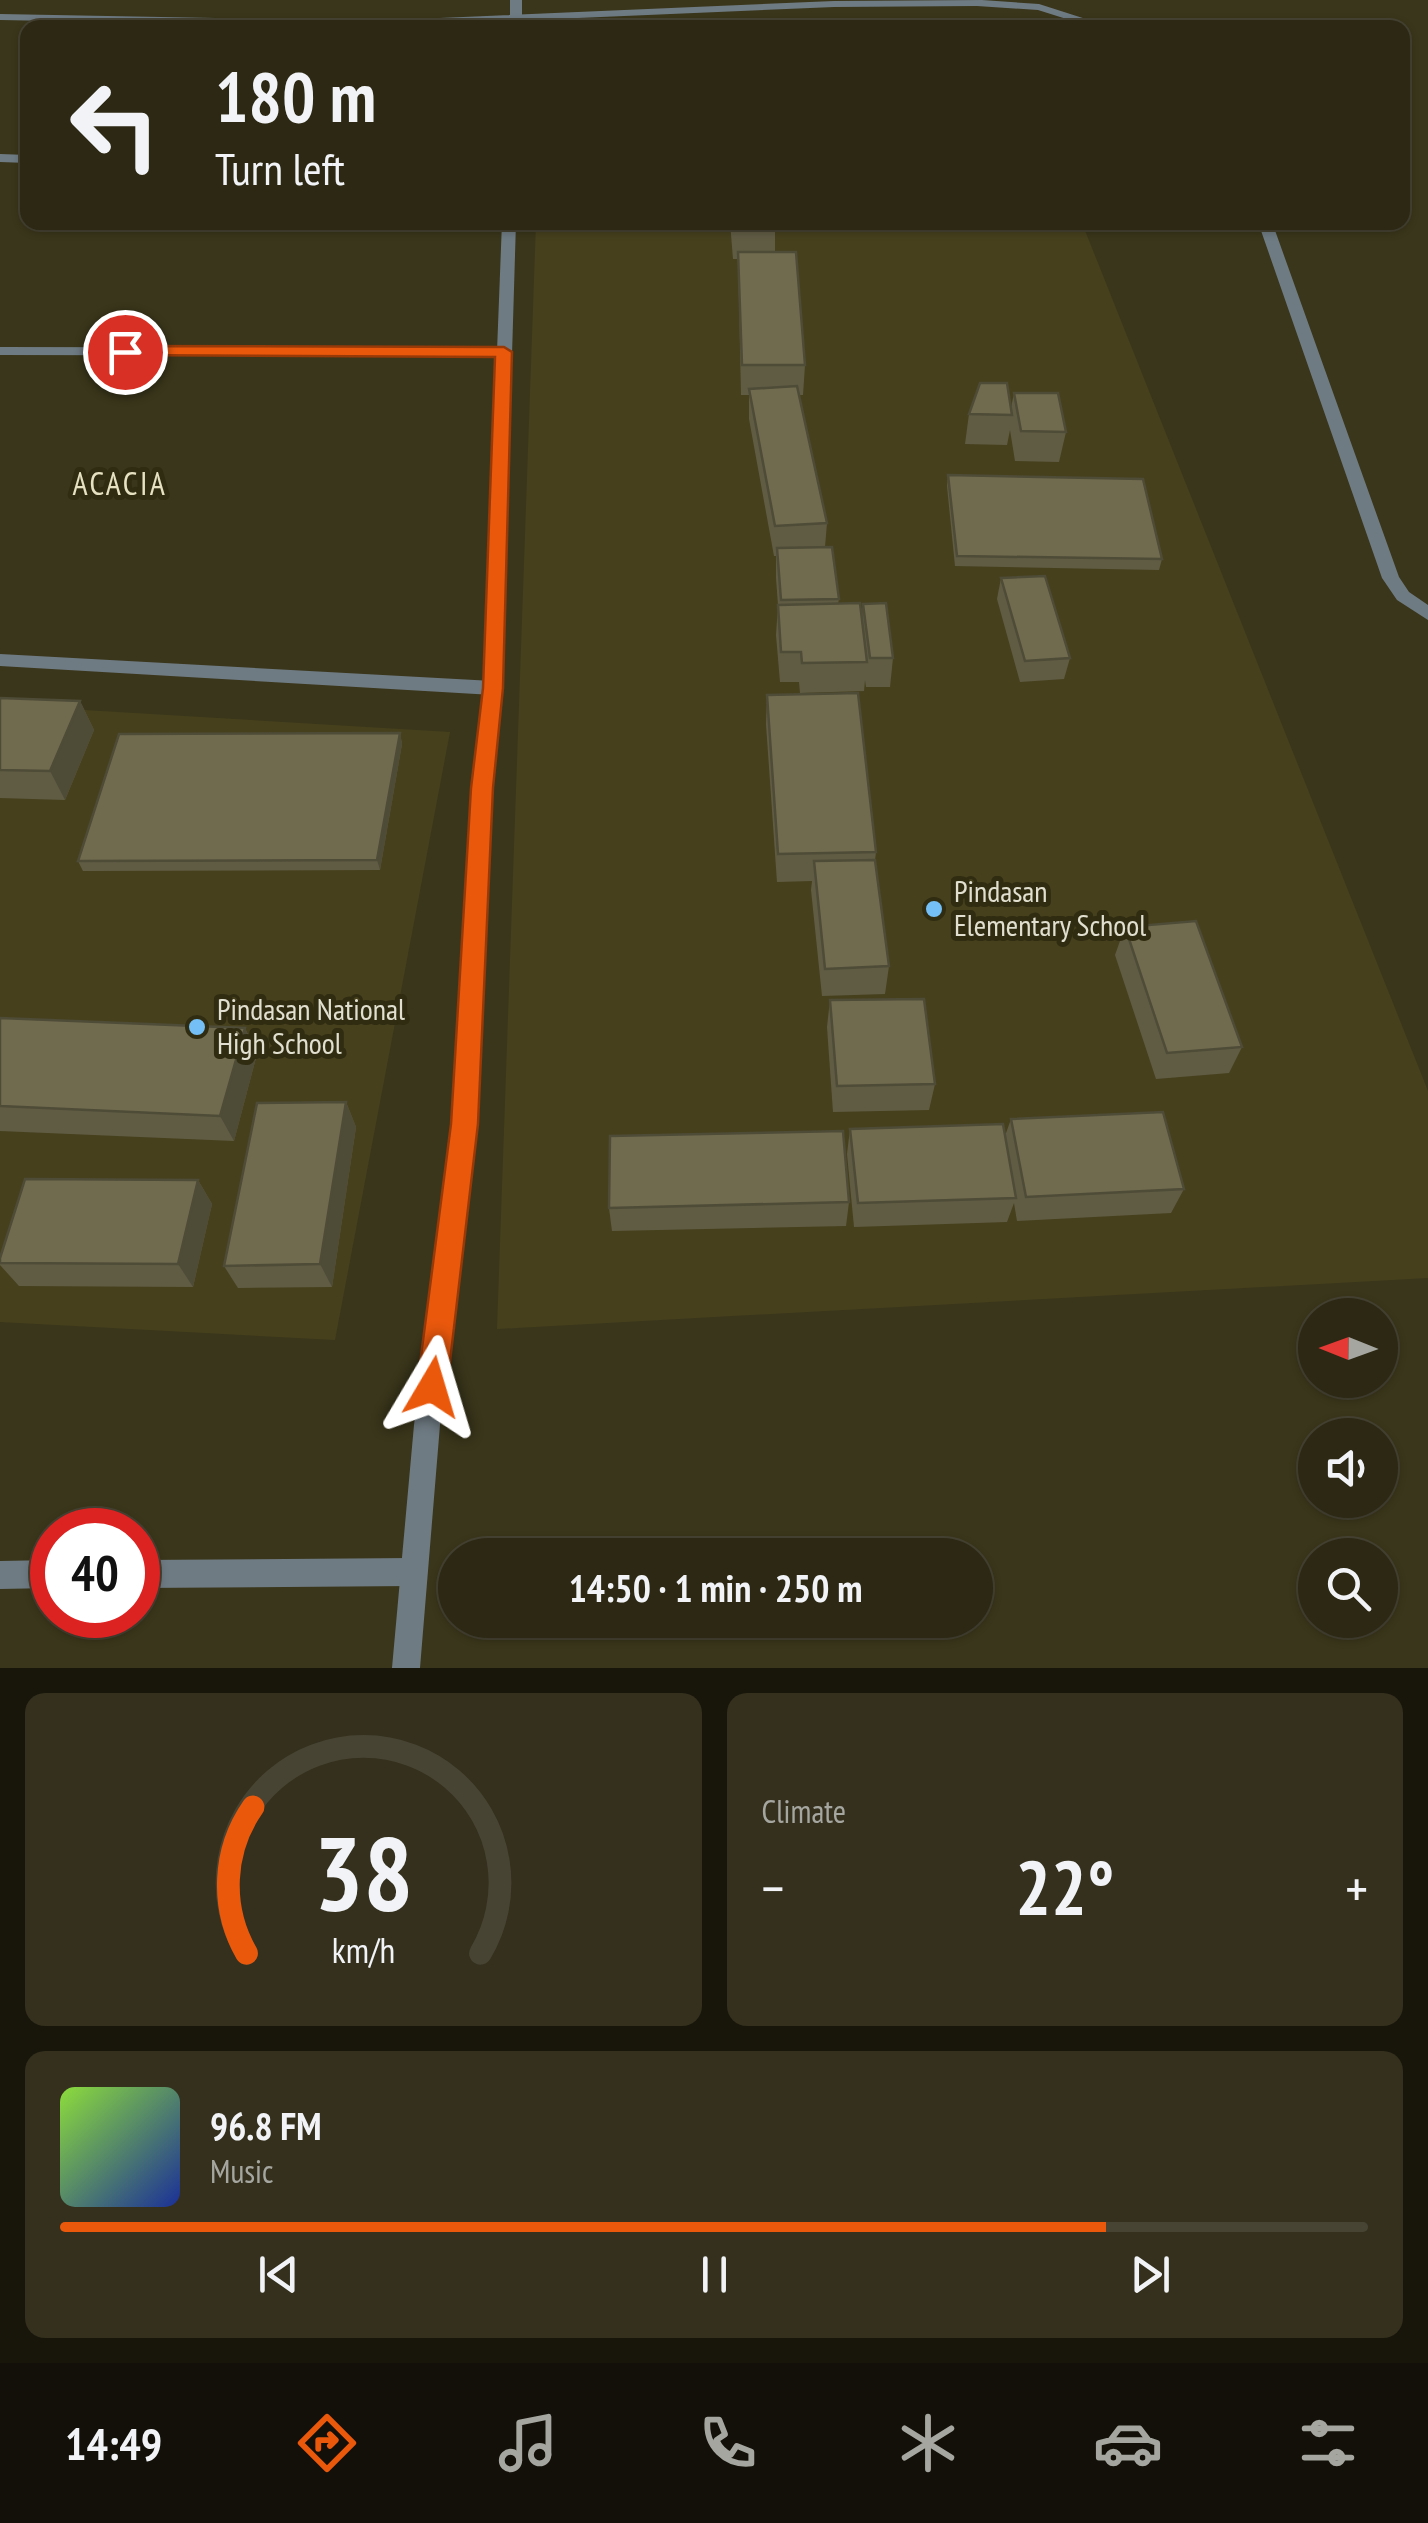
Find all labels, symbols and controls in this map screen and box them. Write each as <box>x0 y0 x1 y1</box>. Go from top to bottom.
text: 180 m <box>215 51 376 141</box>
icon: left <box>50 60 180 190</box>
text: Turn left <box>215 139 345 197</box>
pin <box>83 310 168 395</box>
icon: arrive <box>98 325 153 380</box>
district label: ACACIA <box>72 462 168 504</box>
place label: Pindasan Elementary School <box>954 871 1146 944</box>
marker: Pindasan Elementary School <box>923 898 945 920</box>
place label: Pindasan National High School <box>217 989 405 1062</box>
marker: Pindasan National High School <box>186 1016 208 1038</box>
north arrow <box>1298 1298 1398 1398</box>
map controls <box>1298 1298 1398 1638</box>
position arrow <box>380 1335 484 1439</box>
button: sound <box>1298 1418 1398 1518</box>
speed limit sign: 40 <box>30 1508 160 1638</box>
button: search <box>1298 1538 1398 1638</box>
text: 14:50 · 1 min · 250 m <box>569 1563 862 1612</box>
text: Climate <box>762 1790 846 1832</box>
text: 38 <box>314 1805 413 1940</box>
text: 22° <box>1015 1839 1114 1936</box>
text: − <box>762 1852 784 1923</box>
text: + <box>1345 1852 1368 1923</box>
text: km/h <box>332 1927 395 1973</box>
text: 96.8 FM <box>210 2101 322 2150</box>
text: Music <box>210 2150 273 2192</box>
icon: previous <box>251 2247 306 2302</box>
icon: pause <box>687 2247 742 2302</box>
icon: next <box>1123 2247 1178 2302</box>
icon: directions <box>292 2408 362 2478</box>
icon: music <box>493 2408 563 2478</box>
icon: phone <box>693 2408 763 2478</box>
icon: climate <box>893 2408 963 2478</box>
icon: car <box>1093 2408 1163 2478</box>
icon: filters <box>1293 2408 1363 2478</box>
text: 14:49 <box>65 2414 162 2472</box>

